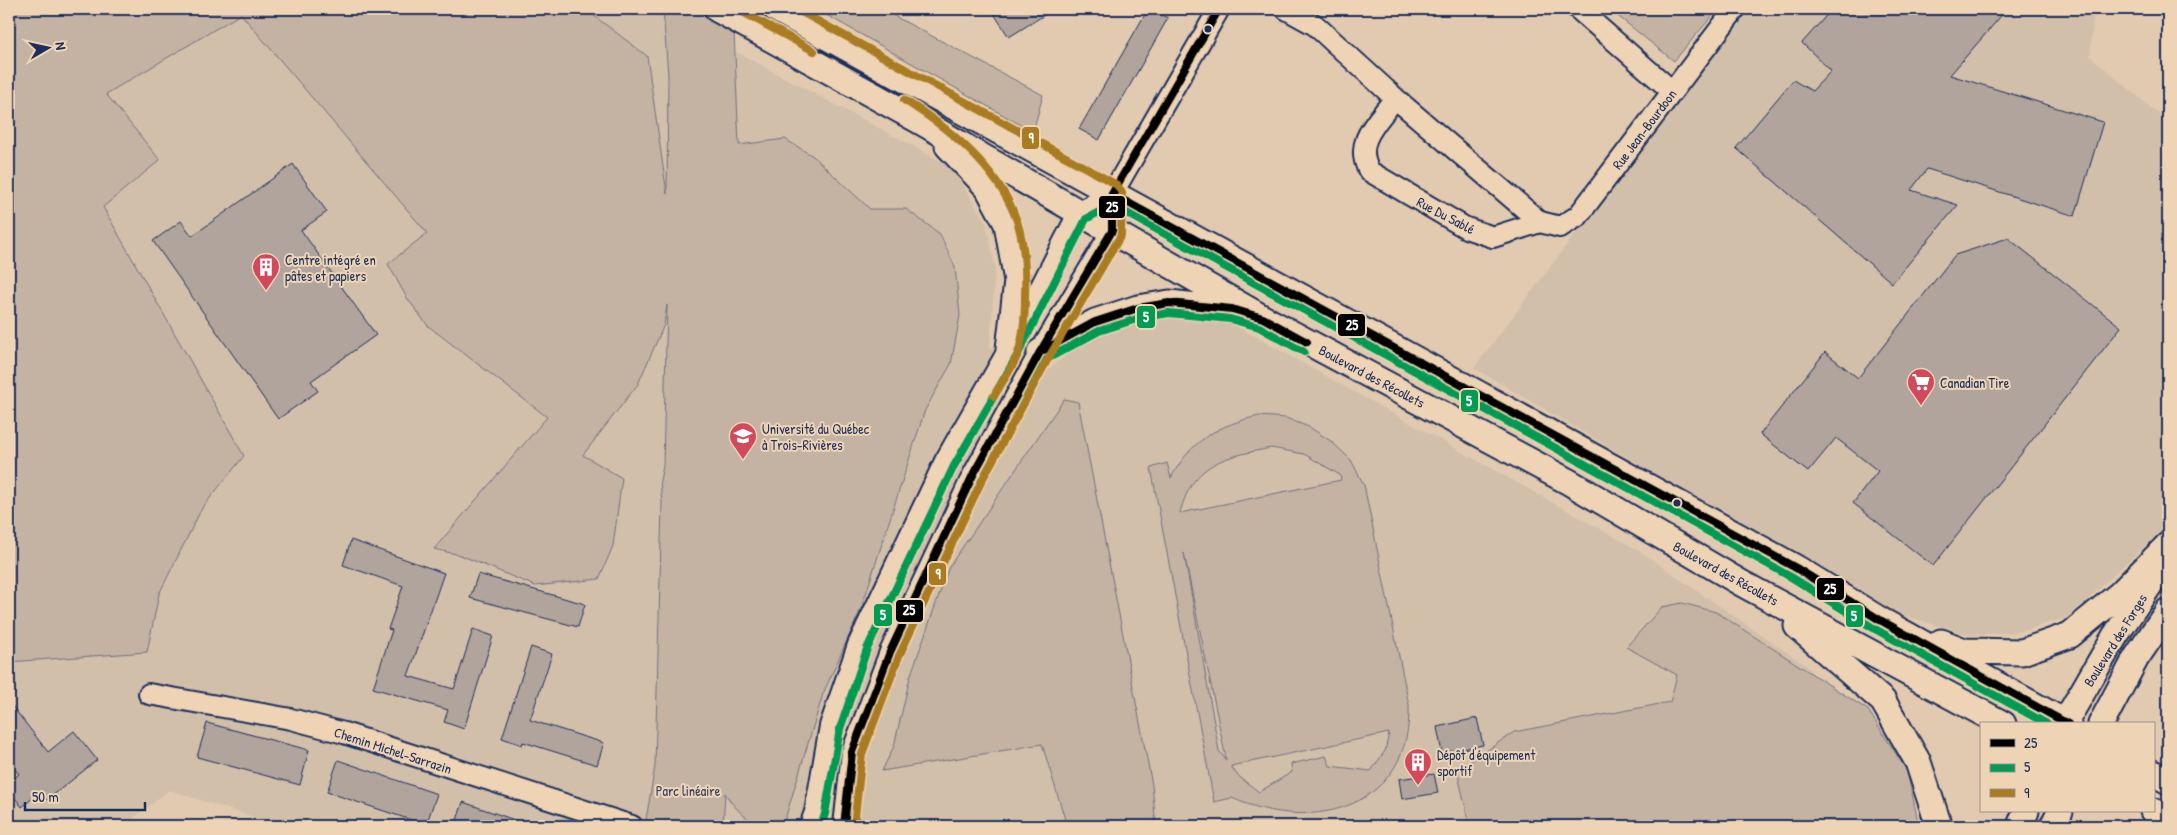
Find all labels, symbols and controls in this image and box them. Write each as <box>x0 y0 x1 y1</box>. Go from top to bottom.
north arrow <box>22 22 72 72</box>
unlabelled marker <box>1203 24 1213 34</box>
text: N <box>51 41 71 52</box>
street label: Rue Jean-Bourdoon <box>1608 85 1680 173</box>
line badge: 9 <box>1021 126 1040 150</box>
text: 9 <box>1028 128 1034 147</box>
street label: Rue Du Sablé <box>1414 192 1479 238</box>
line badge: 25 <box>1098 195 1126 219</box>
text: 25 <box>1106 197 1118 216</box>
place label: Centre intégré en pâtes et papiers <box>285 250 376 286</box>
building icon: Centre intégré en pâtes et papiers <box>251 252 281 291</box>
line badge: 5 <box>1136 305 1156 329</box>
text: 5 <box>1143 307 1149 326</box>
line badge: 25 <box>1337 313 1366 337</box>
text: 25 <box>1346 315 1358 334</box>
street label: Boulevard des Récollets <box>1316 340 1428 412</box>
supermarket icon: Canadian Tire <box>1906 367 1936 406</box>
place label: Canadian Tire <box>1940 373 2010 392</box>
line badge: 5 <box>1460 389 1479 413</box>
text: 5 <box>1466 391 1472 410</box>
place label: Université du Québec à Trois-Rivières <box>762 419 870 454</box>
school or university icon: Université du Québec à Trois-Rivières <box>728 421 758 460</box>
unlabelled marker <box>1672 498 1682 508</box>
street label: Boulevard des Récollets <box>1670 536 1782 610</box>
line badge: 9 <box>928 562 947 586</box>
text: 9 <box>935 564 941 583</box>
line badge: 25 <box>1816 577 1845 601</box>
text: 25 <box>1824 579 1836 598</box>
street label: Boulevard des Forges <box>2079 590 2152 690</box>
line badge: 25 <box>895 599 924 623</box>
text: 25 <box>903 600 915 619</box>
line badge: 5 <box>873 603 893 627</box>
line badge: 5 <box>1845 604 1864 628</box>
text: 5 <box>880 605 886 624</box>
text: 5 <box>1851 606 1857 625</box>
street label: Chemin Michel-Sarrazin <box>332 722 454 778</box>
legend <box>1980 722 2154 812</box>
text: 25 <box>2024 732 2038 753</box>
place label: Dépôt d'équipement sportif <box>1437 745 1535 781</box>
building icon: Dépôt d'équipement sportif <box>1403 747 1433 786</box>
text: 5 <box>2024 756 2031 777</box>
scale bar <box>25 780 145 812</box>
park label: Parc linéaire <box>656 781 721 800</box>
text: 9 <box>2024 782 2030 803</box>
text: 50 m <box>32 786 59 807</box>

